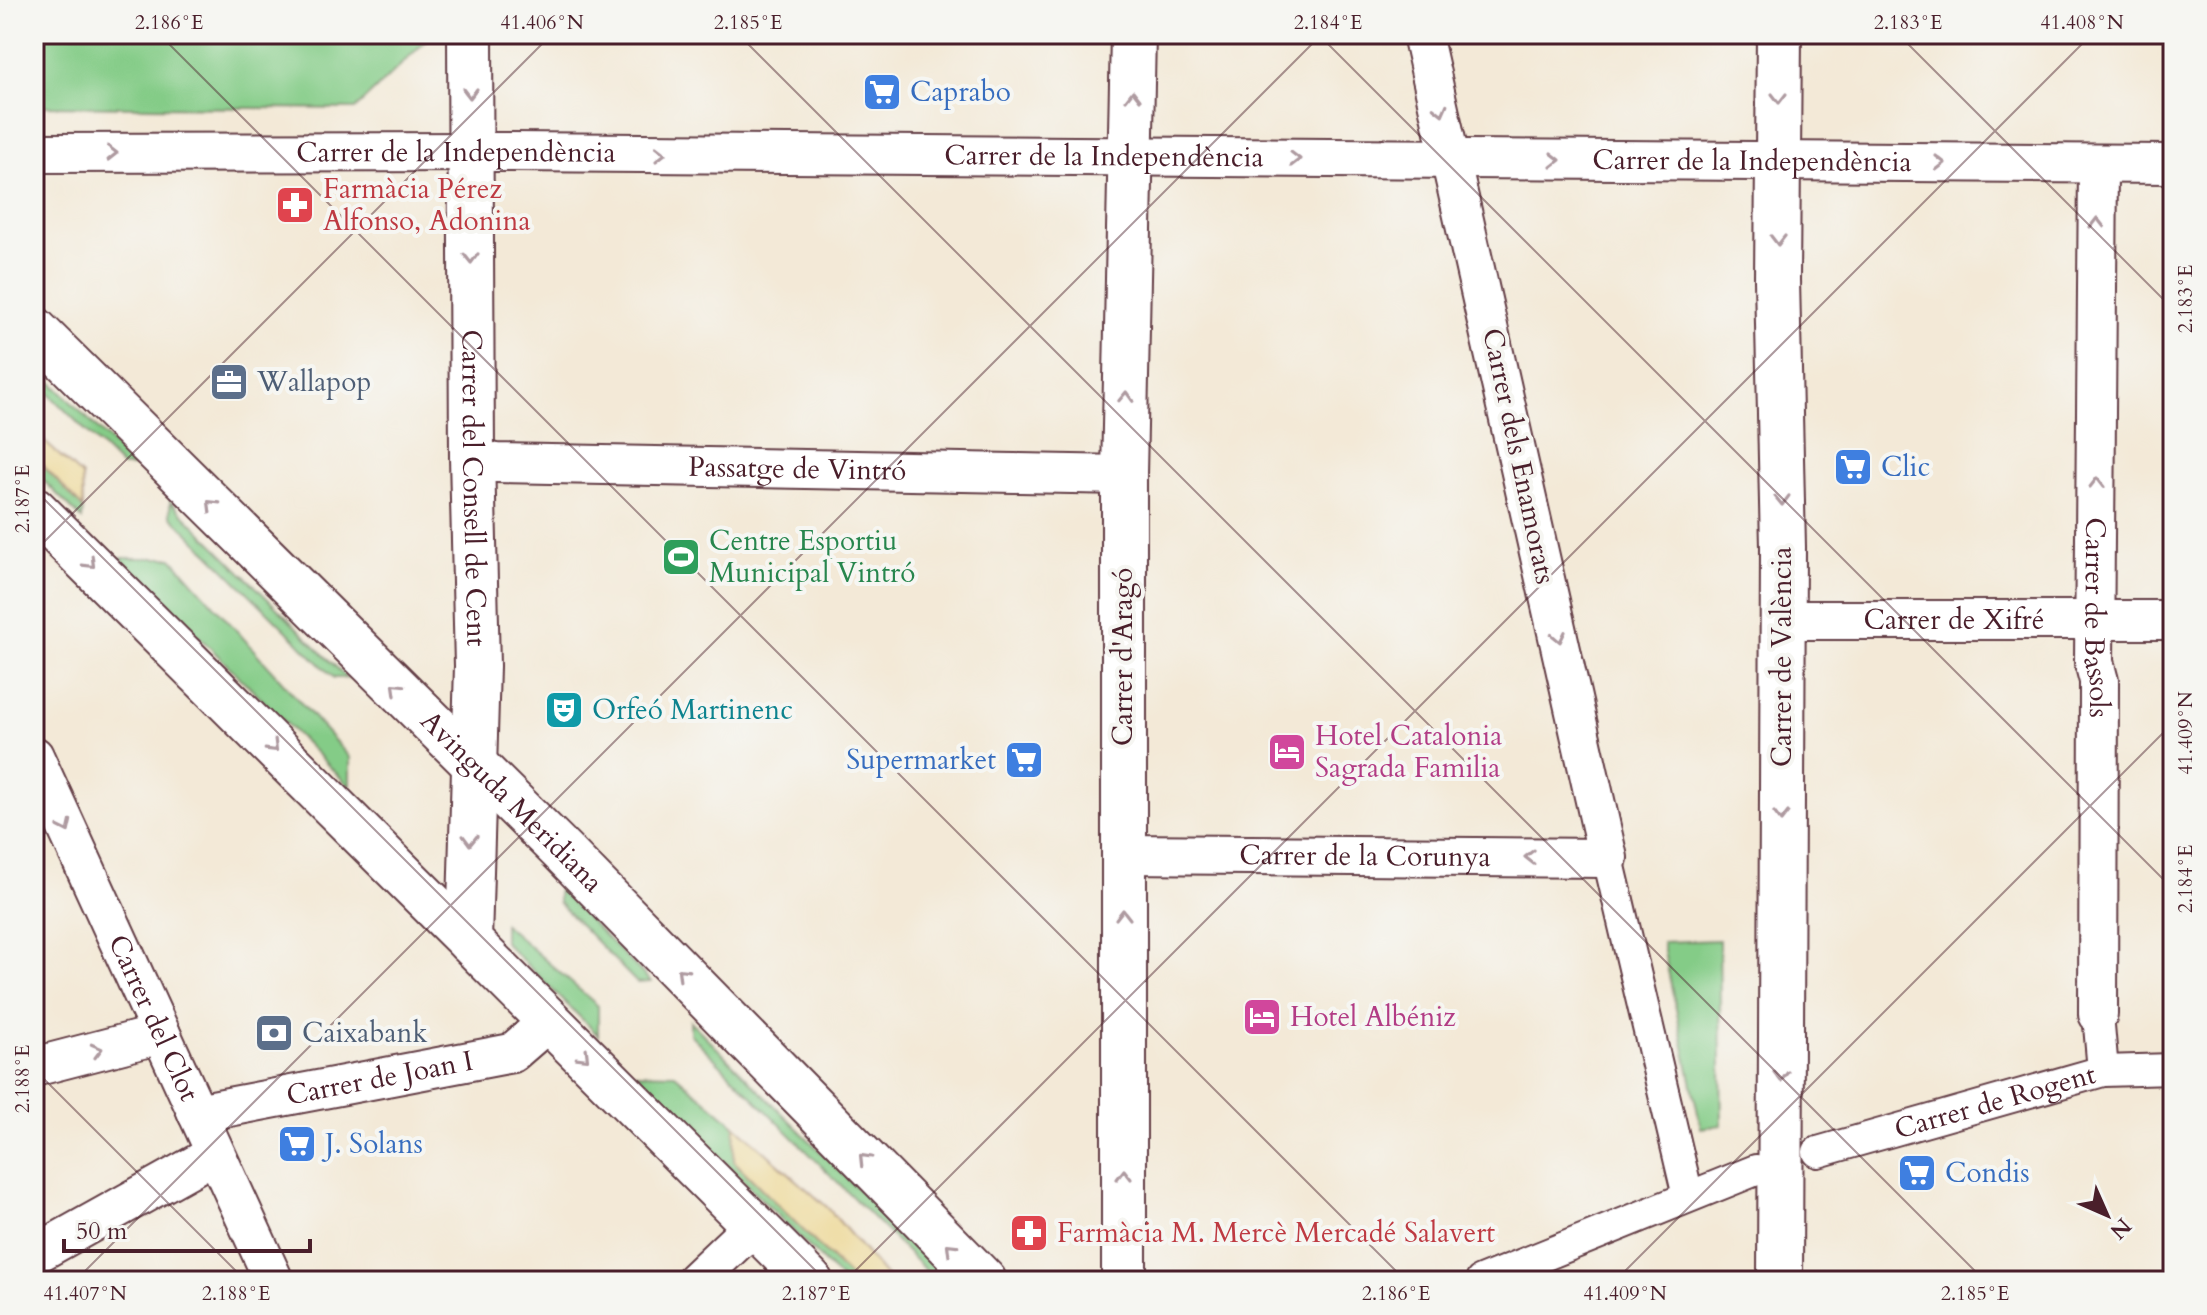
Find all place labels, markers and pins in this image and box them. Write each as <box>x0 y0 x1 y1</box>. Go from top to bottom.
supermarket icon: Caprabo <box>861 71 903 113</box>
place label: Caprabo <box>910 73 1011 111</box>
place label: Farmàcia Pérez Alfonso, Adonina <box>323 170 531 240</box>
pharmacy icon: Farmàcia Pérez Alfonso, Adonina <box>274 184 316 226</box>
office icon: Wallapop <box>208 361 250 403</box>
place label: Wallapop <box>256 363 371 401</box>
supermarket icon: Clic <box>1832 446 1874 488</box>
place label: Clic <box>1881 448 1930 486</box>
place label: Centre Esportiu Municipal Vintró <box>709 522 915 592</box>
sports icon: Centre Esportiu Municipal Vintró <box>660 536 702 578</box>
theatre icon: Orfeó Martinenc <box>543 689 585 731</box>
place label: Orfeó Martinenc <box>592 691 793 729</box>
place label: Hotel Catalonia Sagrada Familia <box>1315 717 1502 787</box>
hotel icon: Hotel Catalonia Sagrada Familia <box>1266 731 1308 773</box>
supermarket icon: Supermarket <box>1003 739 1045 781</box>
place label: Supermarket <box>846 741 996 779</box>
hotel icon: Hotel Albéniz <box>1241 996 1283 1038</box>
place label: Hotel Albéniz <box>1290 998 1456 1036</box>
bank icon: Caixabank <box>253 1012 295 1054</box>
place label: Caixabank <box>302 1014 427 1052</box>
supermarket icon: J. Solans <box>276 1123 318 1165</box>
place label: J. Solans <box>321 1125 423 1163</box>
supermarket icon: Condis <box>1896 1152 1938 1194</box>
place label: Condis <box>1945 1154 2030 1192</box>
pharmacy icon: Farmàcia M. Mercè Mercadé Salavert <box>1008 1212 1050 1254</box>
place label: Farmàcia M. Mercè Mercadé Salavert <box>1057 1214 1495 1252</box>

